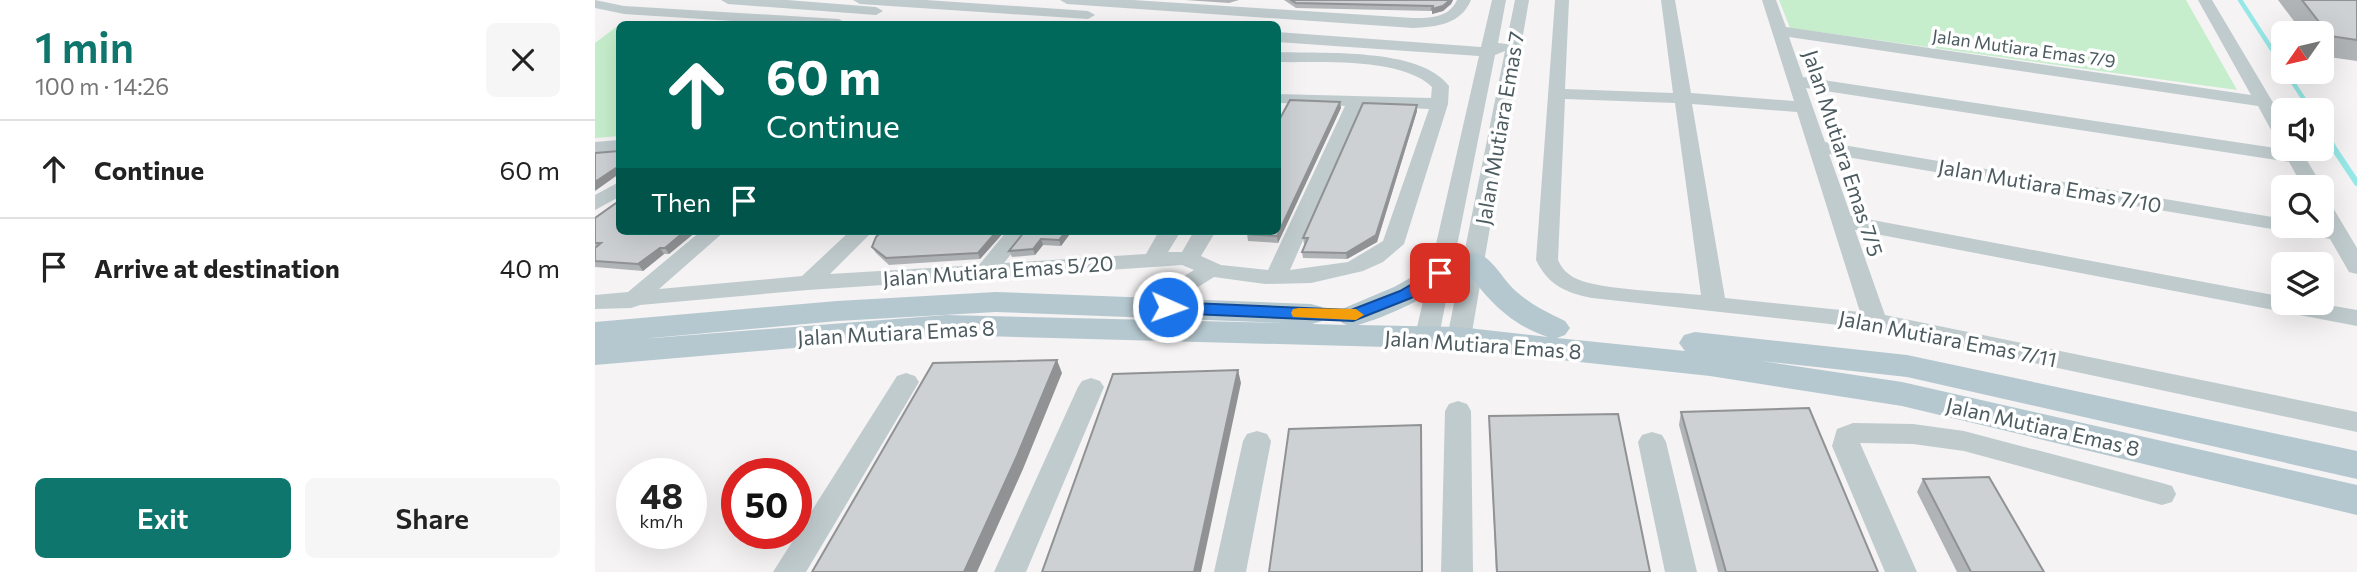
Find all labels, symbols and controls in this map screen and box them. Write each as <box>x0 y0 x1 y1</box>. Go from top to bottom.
text: 1 min <box>35 20 134 72</box>
north arrow <box>2271 21 2335 84</box>
map controls <box>2271 21 2334 315</box>
button: close <box>486 23 560 97</box>
street label: Jalan Mutiara Emas 7/9 <box>1931 24 2117 72</box>
street label: Jalan Mutiara Emas 7 <box>1470 29 1528 227</box>
text: 60 m <box>766 45 881 105</box>
street label: Jalan Mutiara Emas 7/5 <box>1799 47 1889 259</box>
icon: ahead <box>651 49 742 140</box>
text: 100 m · 14:26 <box>35 72 169 100</box>
button: sound <box>2271 98 2334 161</box>
text: Continue <box>766 105 900 145</box>
icon: ahead <box>35 150 73 188</box>
street label: Jalan Mutiara Emas 7/10 <box>1936 153 2164 217</box>
text: Continue <box>94 154 204 185</box>
text: 60 m <box>500 154 560 185</box>
button: search <box>2271 175 2334 238</box>
icon: arrive <box>725 182 763 220</box>
text: Then <box>651 186 711 217</box>
pin <box>1410 243 1470 303</box>
icon: arrive <box>35 248 73 286</box>
street label: Jalan Mutiara Emas 5/20 <box>882 249 1114 291</box>
text: Arrive at destination <box>94 252 340 283</box>
text: 40 m <box>500 252 560 283</box>
button: layers <box>2271 252 2334 315</box>
icon: arrive <box>1421 254 1459 292</box>
position arrow <box>1131 270 1205 344</box>
street label: Jalan Mutiara Emas 7/11 <box>1837 305 2059 371</box>
street label: Jalan Mutiara Emas 8 <box>797 314 995 350</box>
street label: Jalan Mutiara Emas 8 <box>1384 325 1582 363</box>
street label: Jalan Mutiara Emas 8 <box>1944 392 2142 460</box>
speed limit sign: 50 <box>721 458 812 549</box>
text: 48 <box>640 473 683 516</box>
button: Exit <box>35 478 291 558</box>
button: Share <box>305 478 560 558</box>
text: km/h <box>640 510 683 532</box>

